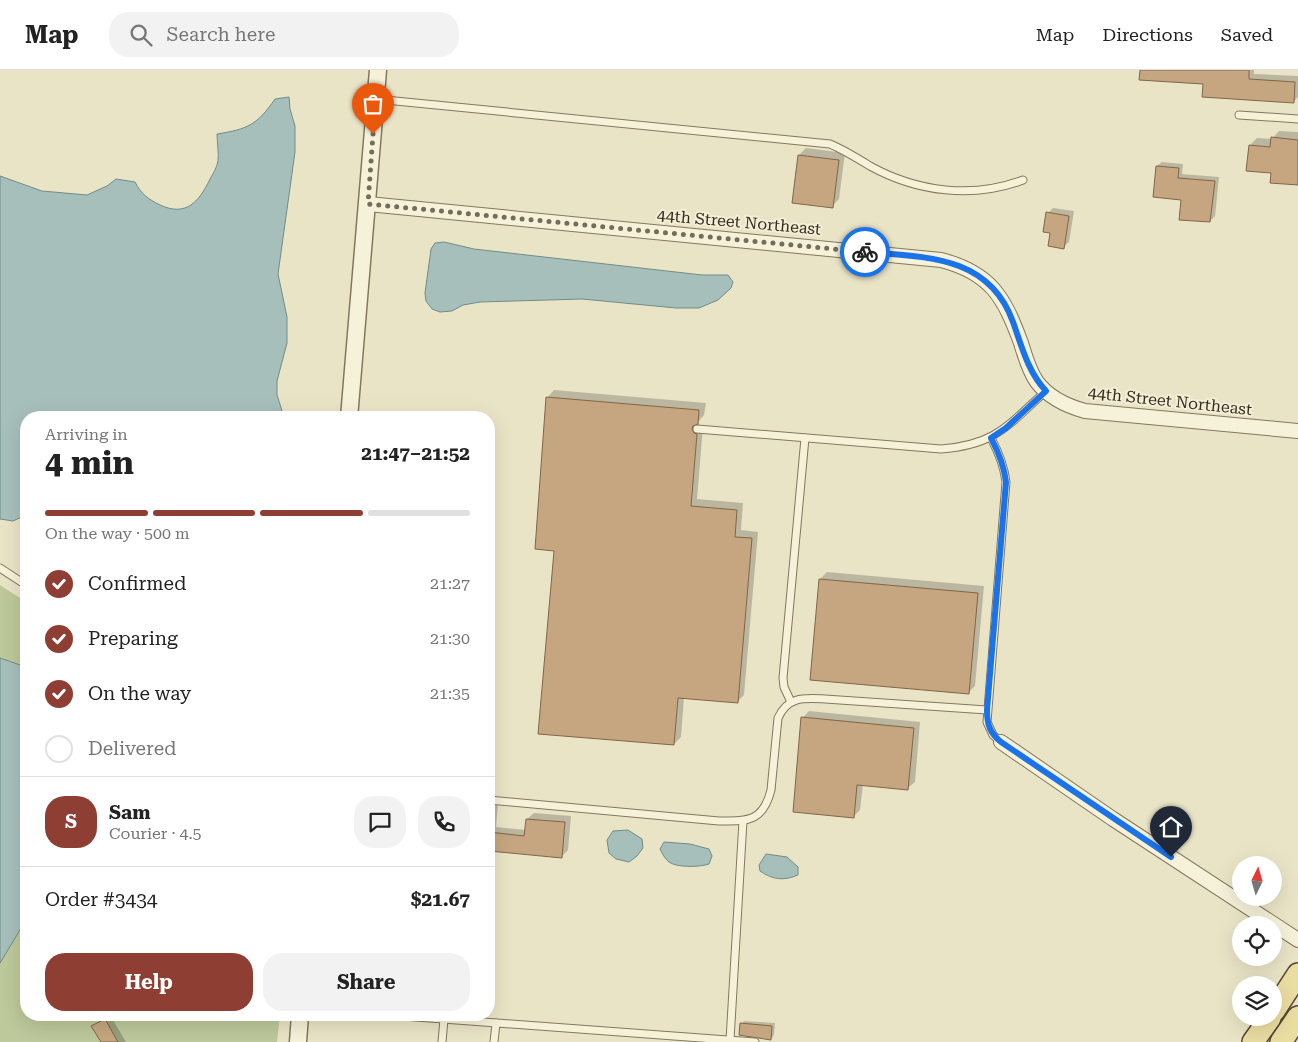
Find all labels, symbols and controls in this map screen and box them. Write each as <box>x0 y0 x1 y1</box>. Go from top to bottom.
search box <box>109 12 459 57</box>
text: Map <box>25 21 79 49</box>
icon: search <box>127 21 155 49</box>
text: Search here <box>167 23 275 46</box>
text: Map <box>1036 24 1074 45</box>
text: Directions <box>1102 24 1193 45</box>
text: Saved <box>1221 24 1273 45</box>
pin <box>352 83 394 134</box>
icon: bag <box>359 90 387 118</box>
street label: 44th Street Northeast <box>656 205 822 239</box>
courier <box>840 227 890 277</box>
icon: bike <box>851 238 879 266</box>
street label: 44th Street Northeast <box>1087 383 1253 419</box>
text: Arriving in <box>45 425 128 444</box>
text: 21:47–21:52 <box>361 442 470 465</box>
text: 4 min <box>45 444 134 482</box>
text: On the way · 500 m <box>45 524 190 543</box>
icon: check <box>45 570 73 598</box>
text: Confirmed <box>88 572 186 595</box>
text: 21:27 <box>430 574 470 593</box>
icon: check <box>45 625 73 653</box>
text: Preparing <box>88 627 178 650</box>
text: 21:30 <box>430 629 470 648</box>
icon: check <box>45 680 73 708</box>
text: On the way <box>88 682 191 705</box>
text: 21:35 <box>430 684 470 703</box>
text: Delivered <box>88 737 176 760</box>
button: chat <box>354 796 406 848</box>
button: phone <box>418 796 470 848</box>
text: Sam <box>109 801 151 824</box>
pin <box>1150 806 1192 857</box>
text: S <box>65 810 77 833</box>
icon: home <box>1157 813 1185 841</box>
text: Courier · 4.5 <box>109 824 202 843</box>
north arrow <box>1232 856 1282 906</box>
map controls <box>1232 856 1282 1026</box>
text: Order #3434 <box>45 888 157 911</box>
text: $21.67 <box>411 888 470 911</box>
button: locate <box>1232 916 1282 966</box>
button: Help <box>45 953 253 1011</box>
button: Share <box>263 953 470 1011</box>
button: layers <box>1232 976 1282 1026</box>

